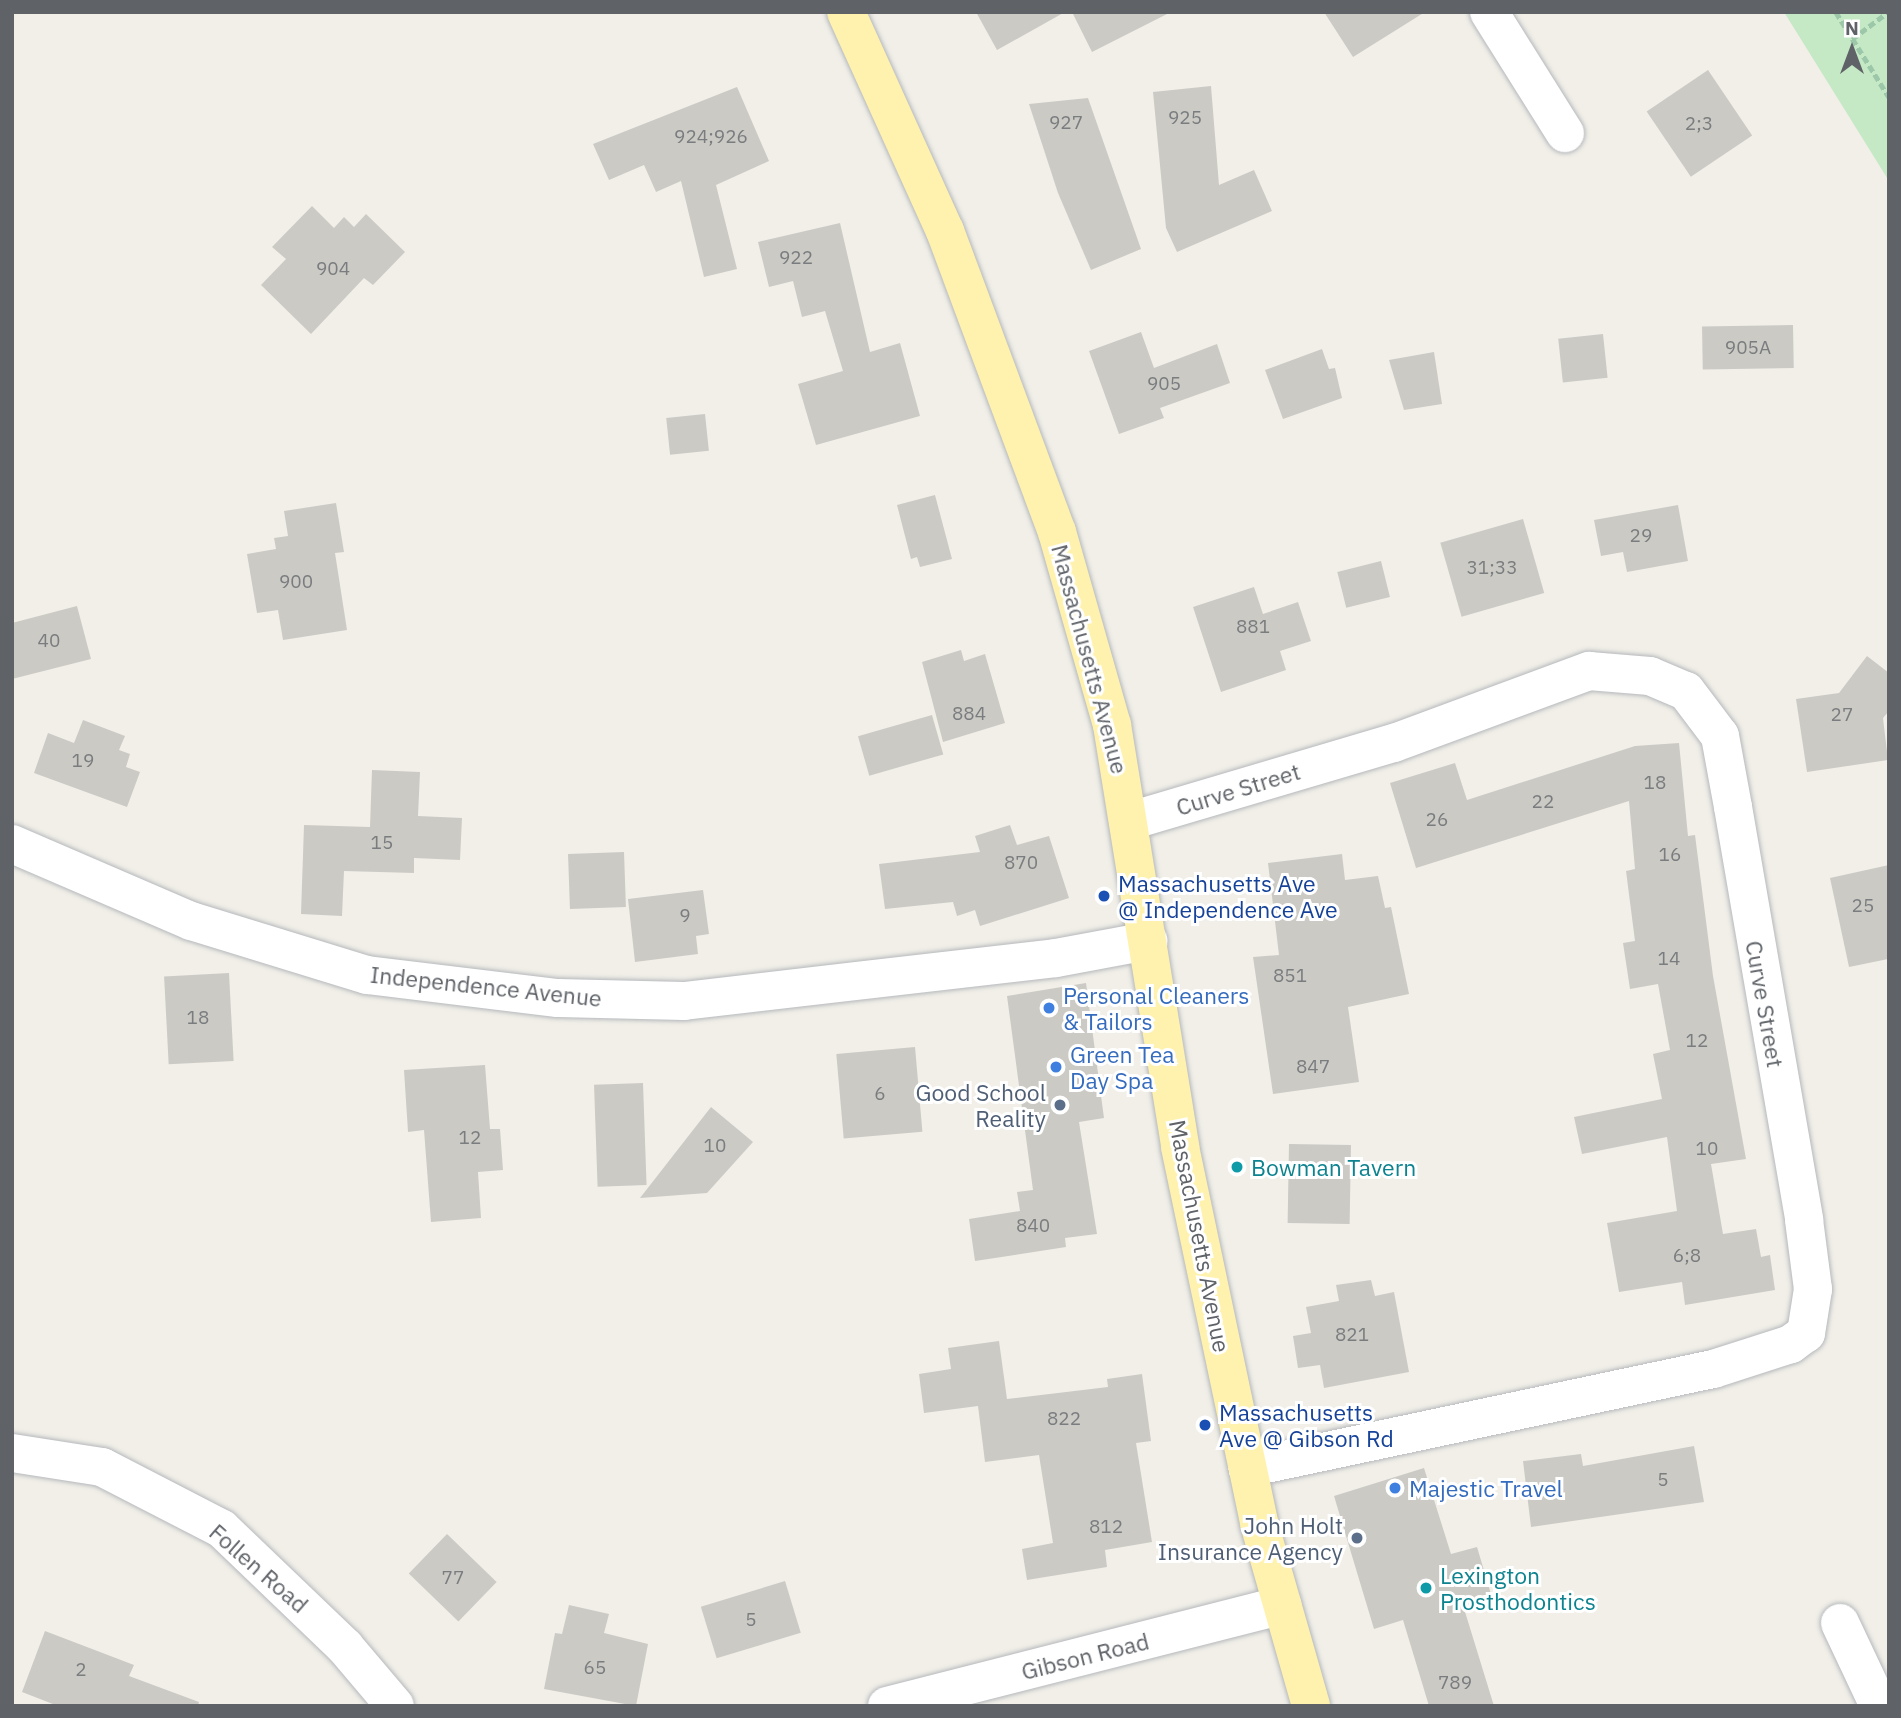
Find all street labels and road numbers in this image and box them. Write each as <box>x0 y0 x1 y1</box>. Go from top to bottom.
street label: Massachusetts Avenue <box>1046 541 1134 777</box>
street label: Curve Street <box>1173 757 1303 821</box>
street label: Curve Street <box>1740 938 1790 1070</box>
street label: Independence Avenue <box>369 960 603 1012</box>
street label: Massachusetts Avenue <box>1164 1117 1236 1355</box>
street label: Follen Road <box>204 1518 314 1618</box>
street label: Gibson Road <box>1018 1627 1152 1685</box>

